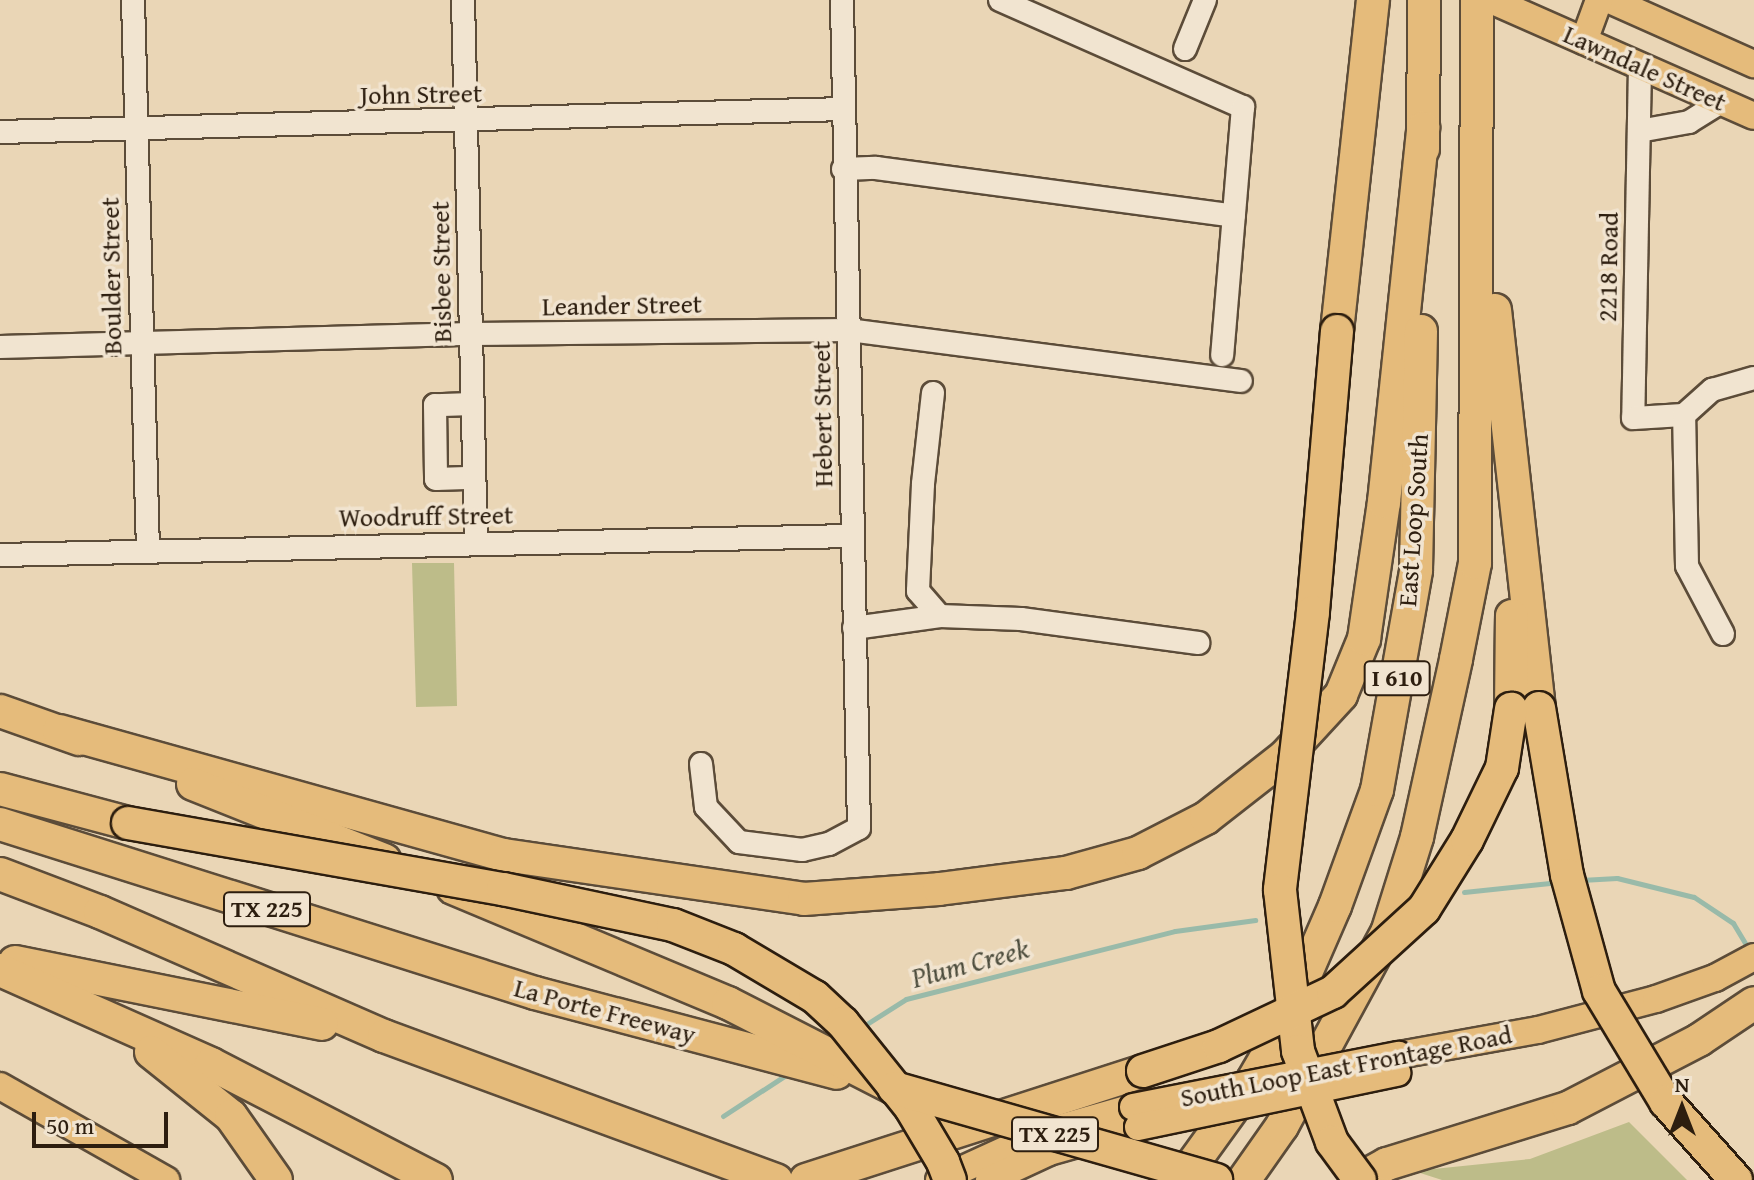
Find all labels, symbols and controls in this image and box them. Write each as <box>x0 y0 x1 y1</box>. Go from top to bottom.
street label: Lawndale Street <box>1559 18 1731 118</box>
street label: John Street <box>360 77 482 111</box>
street label: Boulder Street <box>94 197 128 355</box>
street label: Bisbee Street <box>424 201 458 343</box>
street label: 2218 Road <box>1591 212 1625 322</box>
street label: Leander Street <box>542 288 702 322</box>
street label: Hebert Street <box>805 340 839 488</box>
street label: East Loop South <box>1391 432 1435 608</box>
street label: Woodruff Street <box>339 499 513 533</box>
road number: I 610 <box>1363 658 1431 698</box>
road number: TX 225 <box>223 889 311 929</box>
water label: Plum Creek <box>908 931 1032 995</box>
street label: La Porte Freeway <box>511 972 699 1050</box>
street label: South Loop East Frontage Road <box>1178 1019 1514 1113</box>
north arrow <box>1642 1068 1722 1148</box>
text: N <box>1675 1068 1689 1100</box>
scale bar <box>36 1096 172 1146</box>
text: 50 m <box>46 1108 94 1143</box>
road number: TX 225 <box>1011 1114 1099 1154</box>

